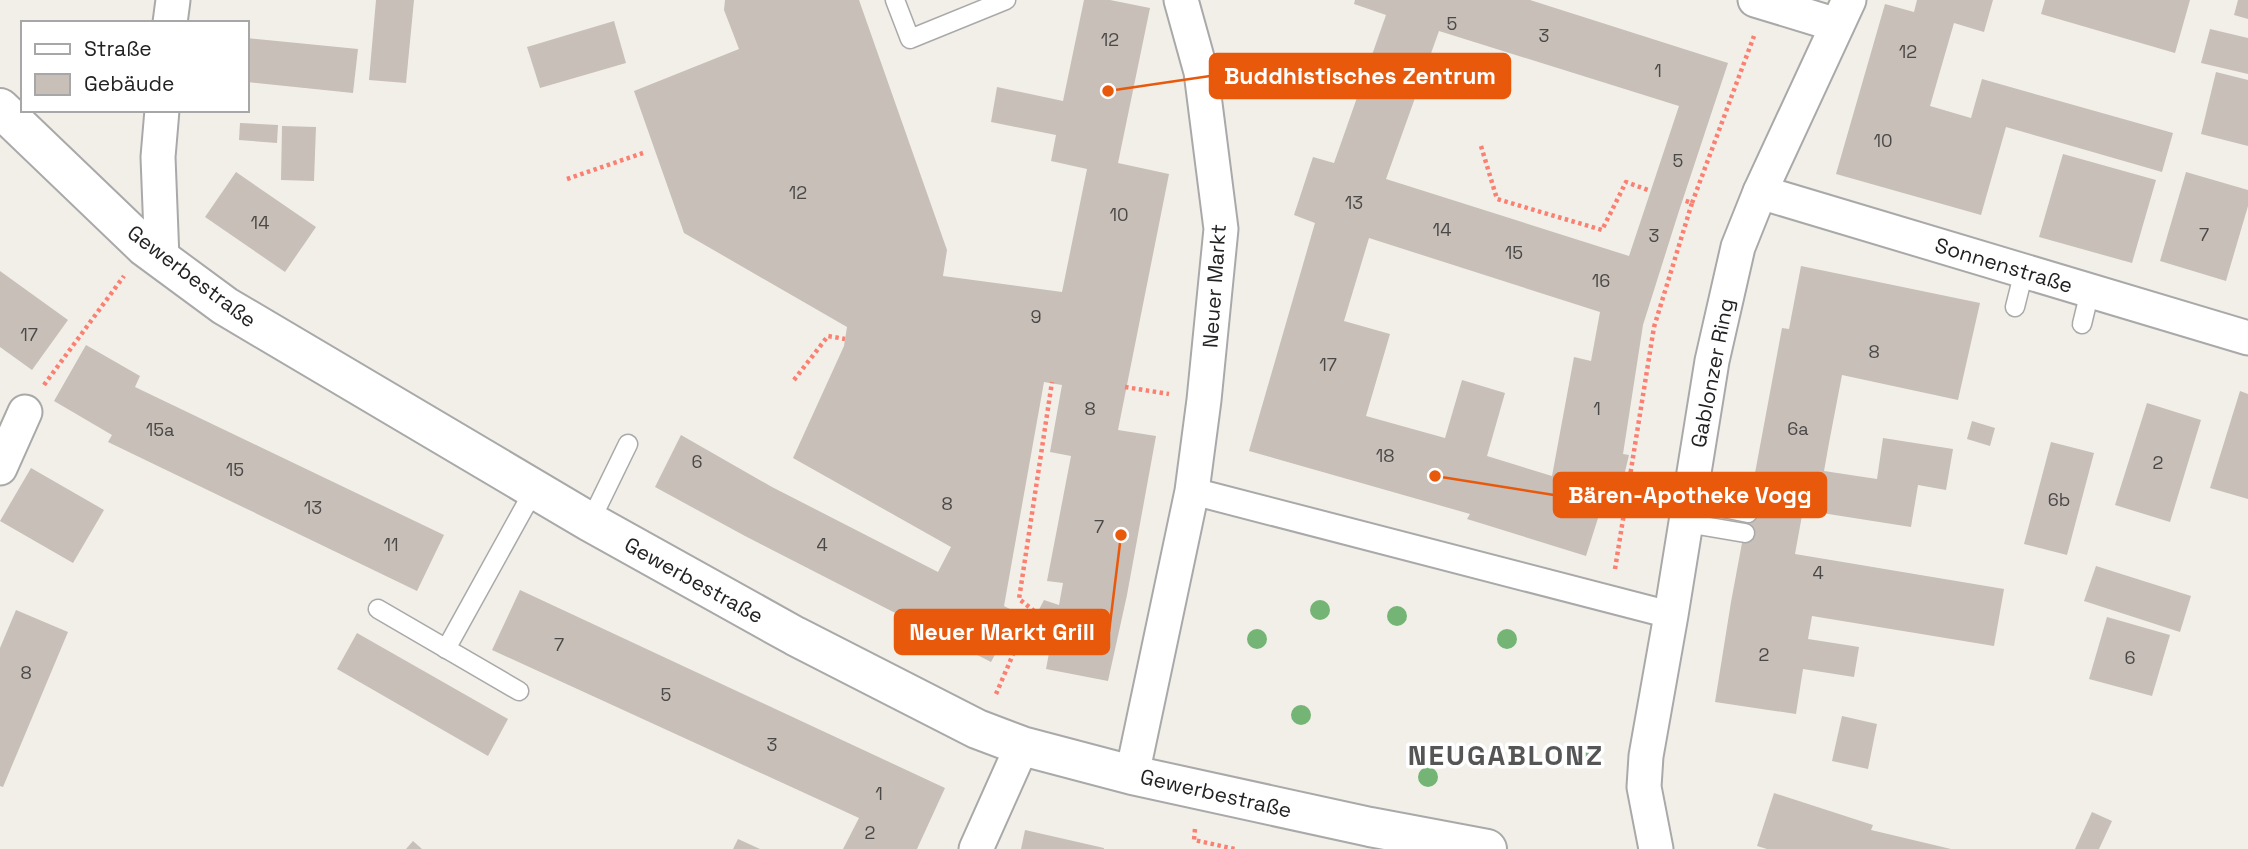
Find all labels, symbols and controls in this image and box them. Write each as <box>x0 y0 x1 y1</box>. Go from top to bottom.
house number: 5 <box>1447 12 1457 35</box>
legend <box>21 21 248 112</box>
house number: 3 <box>1539 24 1549 47</box>
house number: 12 <box>1101 28 1119 51</box>
text: Straße <box>84 35 152 62</box>
house number: 12 <box>1899 40 1917 63</box>
callout: Buddhistisches Zentrum <box>1210 54 1510 98</box>
house number: 1 <box>1654 59 1662 82</box>
text: Buddhistisches Zentrum <box>1224 61 1496 91</box>
text: Gebäude <box>84 70 174 97</box>
house number: 10 <box>1873 129 1893 152</box>
house number: 5 <box>1673 149 1683 172</box>
house number: 12 <box>789 181 807 204</box>
house number: 13 <box>1345 191 1363 214</box>
house number: 10 <box>1109 203 1129 226</box>
house number: 14 <box>251 211 269 234</box>
house number: 14 <box>1433 218 1451 241</box>
street label: Gewerbestraße <box>122 219 262 333</box>
street label: Neuer Markt <box>1196 223 1232 349</box>
house number: 7 <box>2199 223 2209 246</box>
house number: 3 <box>1649 224 1659 247</box>
street label: Sonnenstraße <box>1932 231 2076 299</box>
house number: 15 <box>1505 241 1523 264</box>
house number: 16 <box>1592 269 1610 292</box>
street label: Gablonzer Ring <box>1684 296 1740 450</box>
house number: 9 <box>1030 305 1042 328</box>
house number: 17 <box>20 323 38 346</box>
house number: 8 <box>1868 340 1880 363</box>
house number: 17 <box>1319 353 1337 376</box>
house number: 8 <box>1084 397 1096 420</box>
house number: 1 <box>1593 397 1601 420</box>
house number: 6a <box>1787 417 1809 440</box>
house number: 15a <box>146 418 174 441</box>
house number: 18 <box>1376 444 1394 467</box>
house number: 6 <box>691 450 703 473</box>
house number: 2 <box>2153 451 2163 474</box>
house number: 15 <box>226 458 244 481</box>
callout: Bären-Apotheke Vogg <box>1554 473 1826 517</box>
text: Bären-Apotheke Vogg <box>1568 480 1812 510</box>
house number: 6b <box>2048 488 2070 511</box>
house number: 8 <box>941 492 953 515</box>
house number: 13 <box>304 496 322 519</box>
house number: 7 <box>1094 515 1104 538</box>
street label: Gewerbestraße <box>620 531 768 629</box>
house number: 11 <box>383 533 399 556</box>
house number: 4 <box>816 533 828 556</box>
house number: 4 <box>1812 561 1824 584</box>
callout: Neuer Markt Grill <box>895 610 1109 654</box>
text: Neuer Markt Grill <box>909 617 1095 647</box>
house number: 7 <box>554 633 564 656</box>
house number: 2 <box>1759 643 1769 666</box>
house number: 6 <box>2124 646 2136 669</box>
house number: 8 <box>20 661 32 684</box>
house number: 5 <box>661 683 671 706</box>
house number: 3 <box>767 733 777 756</box>
district label: NEUGABLONZ <box>1408 737 1604 773</box>
street label: Gewerbestraße <box>1138 762 1294 824</box>
house number: 1 <box>875 782 883 805</box>
house number: 2 <box>865 821 875 844</box>

